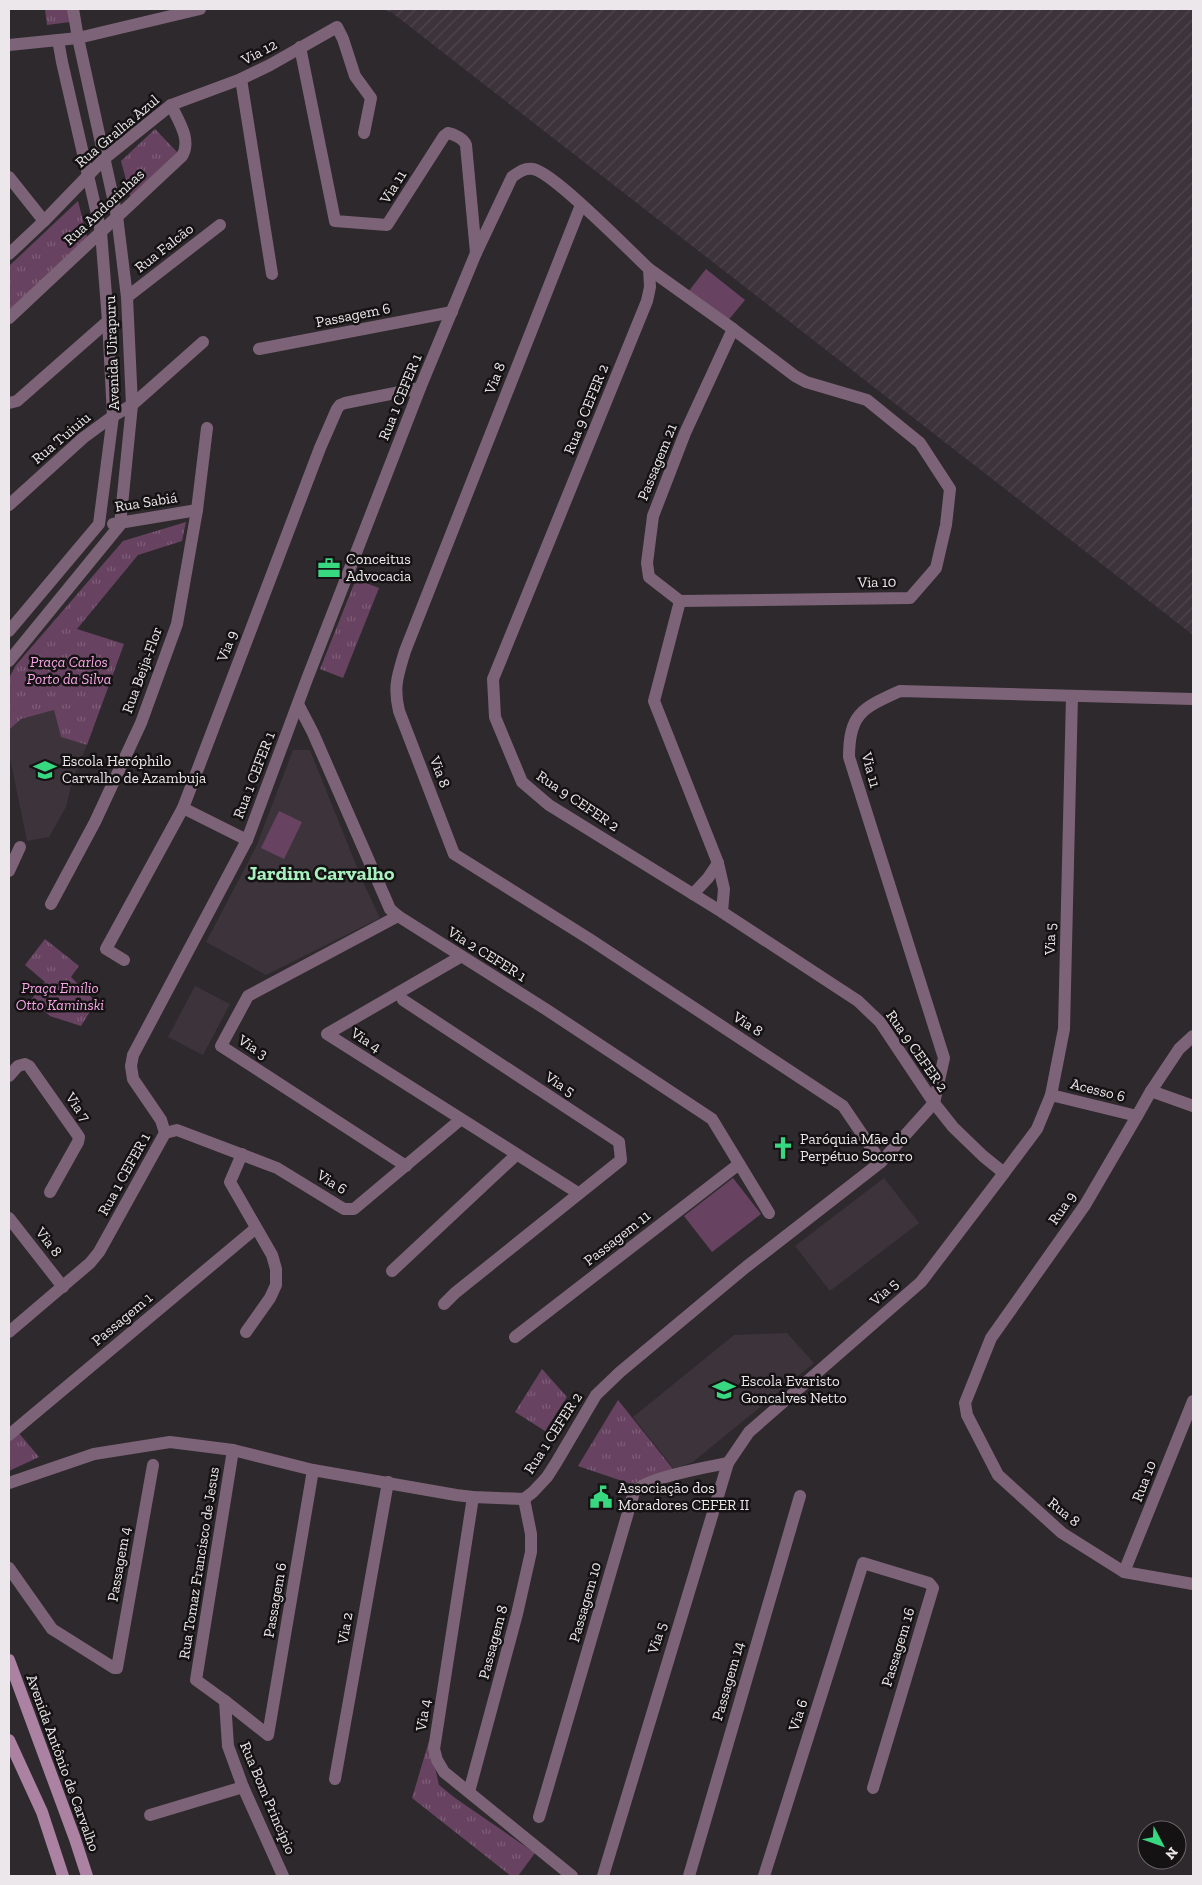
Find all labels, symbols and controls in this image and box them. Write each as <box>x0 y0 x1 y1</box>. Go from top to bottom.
street label: Via 12 <box>237 35 280 69</box>
street label: Rua Gralha Azul <box>71 91 163 171</box>
street label: Rua Andorinhas <box>60 165 148 249</box>
street label: Via 11 <box>375 167 410 208</box>
street label: Rua Falcão <box>131 219 197 277</box>
street label: Avenida Uirapuru <box>101 295 123 411</box>
street label: Passagem 6 <box>314 299 392 331</box>
street label: Rua 1 CEFER 1 <box>374 351 426 443</box>
street label: Via 8 <box>480 360 509 397</box>
street label: Rua 9 CEFER 2 <box>560 361 612 457</box>
street label: Rua Tuiuiu <box>28 408 94 468</box>
street label: Passagem 21 <box>633 421 681 503</box>
street label: Rua Sabiá <box>113 488 179 516</box>
place label: Conceitus Advocacia <box>346 550 411 585</box>
office icon: Conceitus Advocacia <box>316 555 342 581</box>
street label: Via 10 <box>857 573 896 591</box>
street label: Rua Beija-Flor <box>118 624 166 716</box>
street label: Via 9 <box>212 628 241 665</box>
park label: Praça Carlos Porto da Silva <box>27 653 111 688</box>
street label: Rua 1 CEFER 1 <box>229 729 279 821</box>
street label: Via 11 <box>857 749 884 790</box>
place label: Escola Heróphilo Carvalho de Azambuja <box>62 752 206 787</box>
street label: Via 8 <box>425 753 454 790</box>
school or university icon: Escola Heróphilo Carvalho de Azambuja <box>32 757 58 783</box>
street label: Rua 9 CEFER 2 <box>533 767 623 835</box>
district label: Jardim Carvalho <box>248 861 395 885</box>
street label: Via 2 CEFER 1 <box>443 922 530 985</box>
street label: Via 5 <box>1041 923 1059 956</box>
park label: Praça Emílio Otto Kaminski <box>16 979 104 1014</box>
street label: Via 8 <box>729 1007 766 1040</box>
street label: Rua 9 CEFER 2 <box>882 1007 952 1096</box>
street label: Via 4 <box>347 1023 384 1056</box>
street label: Via 3 <box>234 1030 271 1063</box>
street label: Via 5 <box>541 1067 579 1100</box>
street label: Acesso 6 <box>1069 1075 1127 1105</box>
street label: Via 7 <box>61 1088 94 1125</box>
street label: Rua 1 CEFER 1 <box>94 1129 154 1218</box>
place label: Paróquia Mãe do Perpétuo Socorro <box>800 1130 913 1165</box>
church icon: Paróquia Mãe do Perpétuo Socorro <box>770 1135 796 1161</box>
street label: Via 6 <box>313 1165 350 1198</box>
street label: Rua 9 <box>1044 1188 1080 1228</box>
street label: Passagem 11 <box>580 1206 654 1270</box>
street label: Via 8 <box>31 1223 66 1260</box>
street label: Via 5 <box>865 1274 902 1310</box>
street label: Passagem 1 <box>88 1288 156 1350</box>
place label: Escola Evaristo Goncalves Netto <box>741 1372 847 1407</box>
school or university icon: Escola Evaristo Goncalves Netto <box>711 1377 737 1403</box>
street label: Rua 1 CEFER 2 <box>520 1389 586 1477</box>
street label: Rua 10 <box>1128 1458 1160 1504</box>
street label: Rua Tomaz Francisco de Jesus <box>175 1466 223 1660</box>
place label: Associação dos Moradores CEFER II <box>618 1479 750 1514</box>
public building icon: Associação dos Moradores CEFER II <box>588 1484 614 1510</box>
street label: Rua 8 <box>1044 1494 1084 1530</box>
street label: Passagem 4 <box>104 1525 134 1603</box>
street label: Passagem 10 <box>565 1560 605 1644</box>
street label: Passagem 6 <box>260 1561 290 1639</box>
street label: Passagem 8 <box>474 1603 512 1681</box>
street label: Passagem 16 <box>877 1605 919 1689</box>
street label: Via 2 <box>333 1610 357 1646</box>
street label: Via 5 <box>643 1620 670 1657</box>
street label: Passagem 14 <box>708 1639 748 1723</box>
street label: Avenida Antônio de Carvalho <box>23 1672 104 1854</box>
street label: Via 6 <box>784 1697 812 1734</box>
street label: Via 4 <box>411 1698 434 1733</box>
street label: Rua Bom Princípio <box>236 1739 300 1857</box>
north arrow <box>1137 1820 1187 1870</box>
text: N <box>1161 1844 1181 1863</box>

